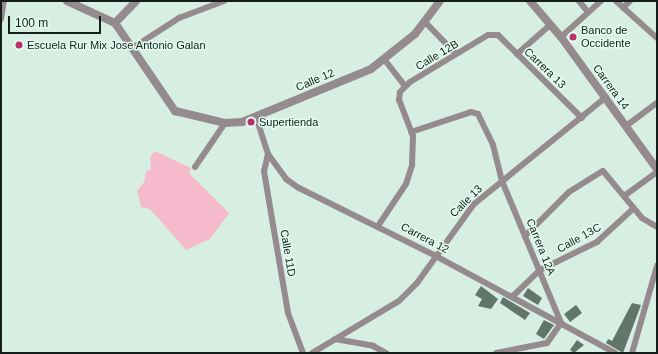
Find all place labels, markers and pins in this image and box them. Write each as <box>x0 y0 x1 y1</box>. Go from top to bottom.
place label: Banco de Occidente <box>581 24 631 50</box>
marker: Banco de Occidente <box>568 32 578 42</box>
place label: Escuela Rur Mix Jose Antonio Galan <box>27 38 206 52</box>
marker: Escuela Rur Mix Jose Antonio Galan <box>14 40 24 50</box>
place label: Supertienda <box>259 115 318 129</box>
marker: Supertienda <box>246 117 256 127</box>

